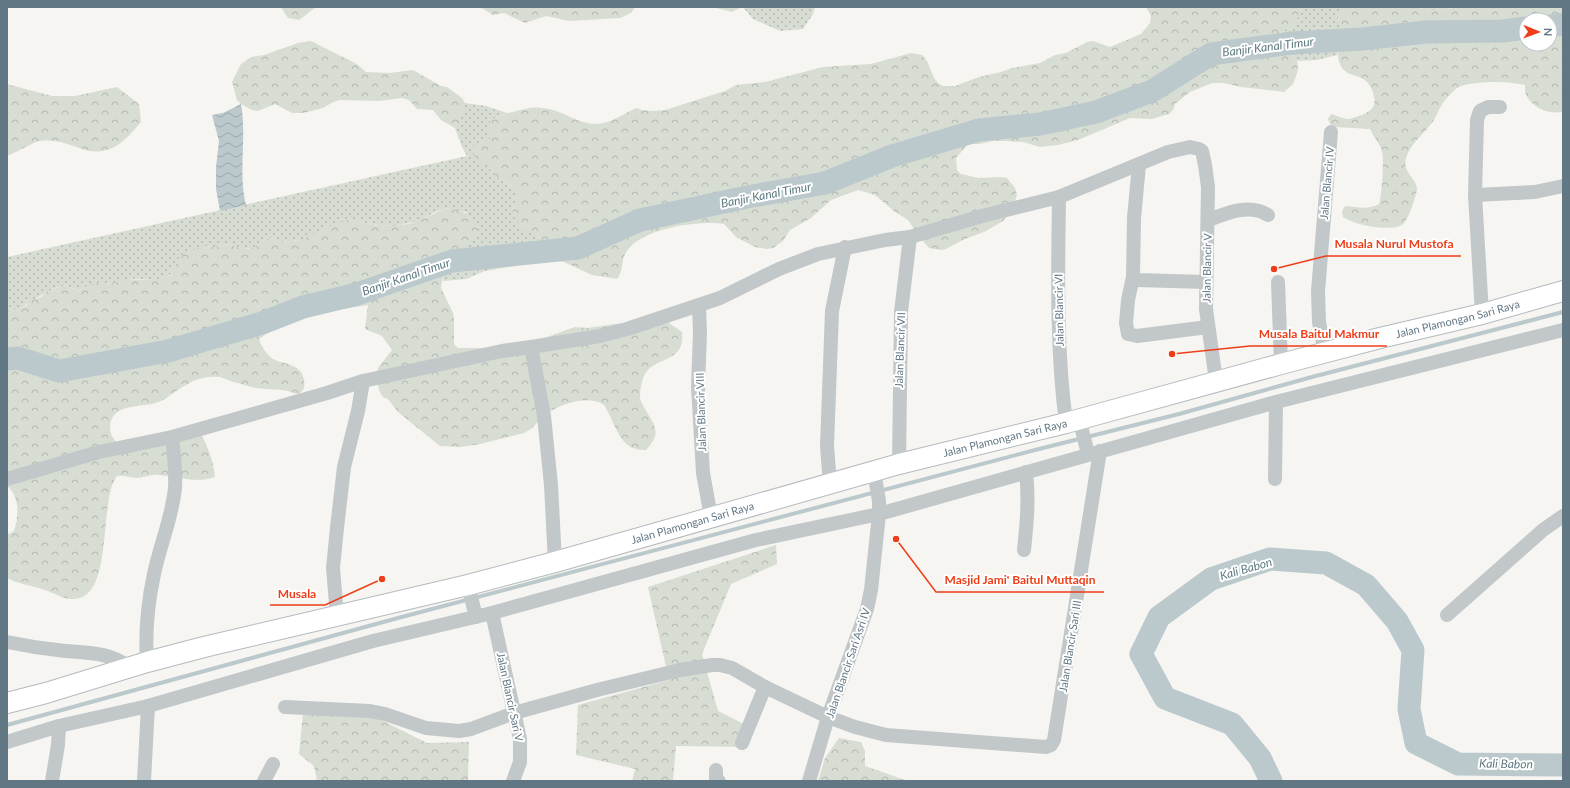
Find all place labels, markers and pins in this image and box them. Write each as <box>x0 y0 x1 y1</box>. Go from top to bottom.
callout: Musala Nurul Mustofa <box>1326 232 1461 256</box>
callout: Musala Baitul Makmur <box>1250 322 1387 346</box>
callout: Masjid Jami' Baitul Muttaqin <box>936 568 1104 592</box>
callout: Musala <box>270 581 325 605</box>

